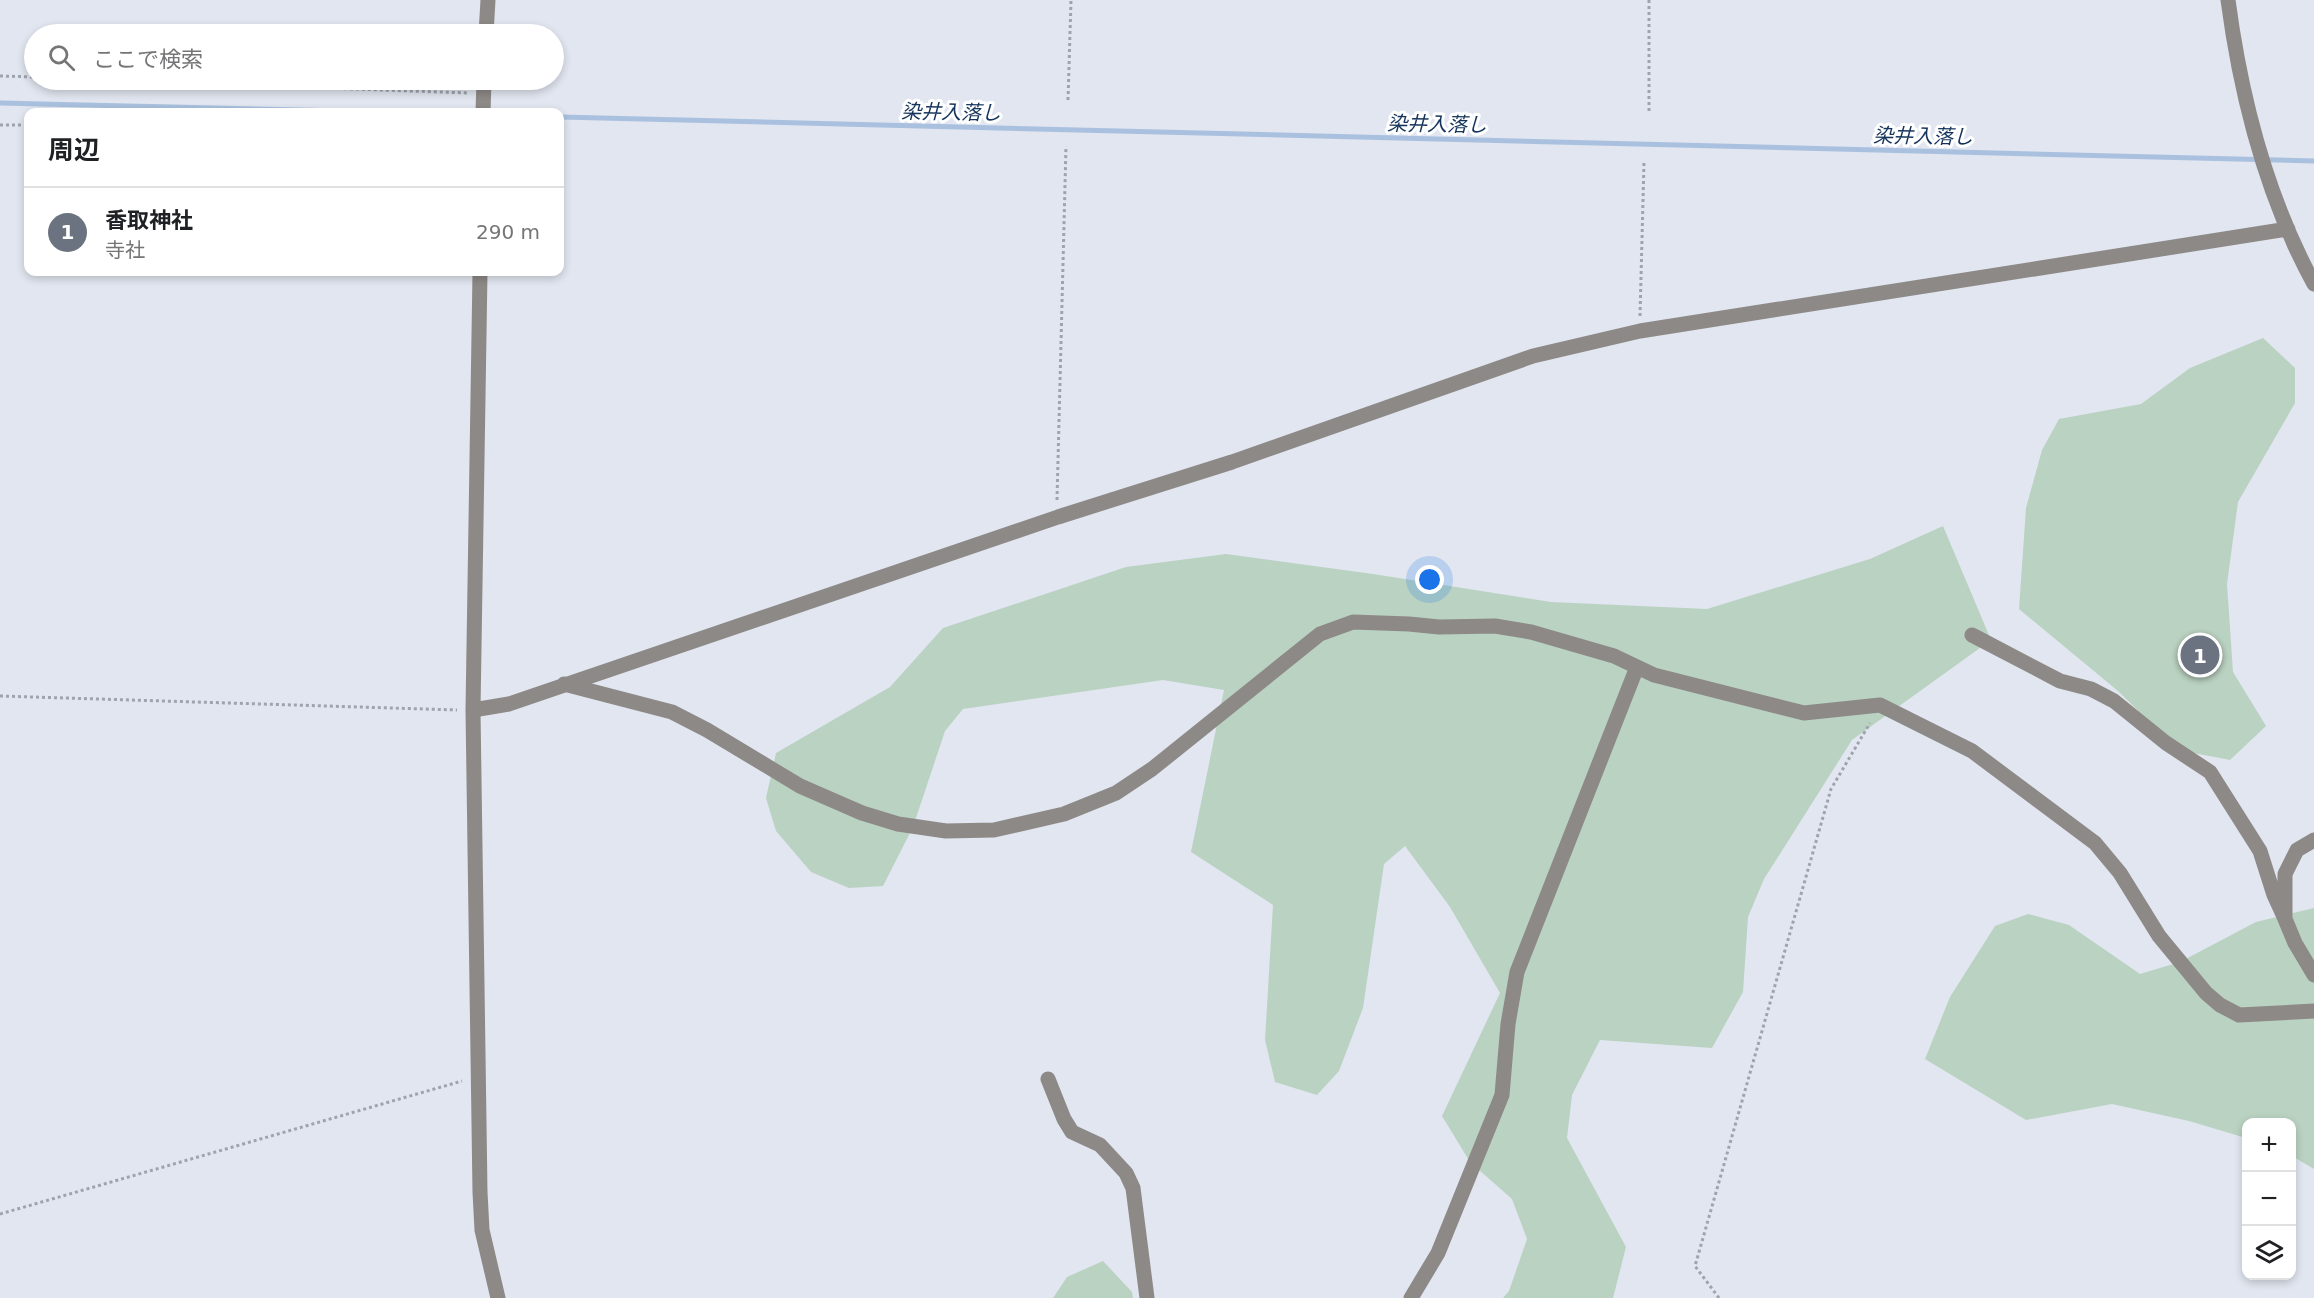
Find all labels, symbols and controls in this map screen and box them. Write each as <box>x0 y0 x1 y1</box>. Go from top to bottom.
search box <box>24 24 564 90</box>
icon: search <box>45 41 78 74</box>
text: ここで検索 <box>93 47 203 72</box>
water label: 染井入落し <box>901 99 1001 125</box>
water label: 染井入落し <box>1387 111 1487 137</box>
water label: 染井入落し <box>1873 123 1973 149</box>
text: 周辺 <box>48 135 100 165</box>
text: 香取神社 <box>105 208 193 233</box>
text: 1 <box>61 220 74 244</box>
text: 290 m <box>476 220 540 244</box>
text: 寺社 <box>105 238 145 262</box>
your location <box>1415 565 1444 594</box>
pin: 1 <box>2180 632 2220 678</box>
map controls <box>2242 1118 2296 1280</box>
button: + <box>2242 1118 2296 1172</box>
button: − <box>2242 1172 2296 1226</box>
button: layers <box>2242 1226 2296 1280</box>

